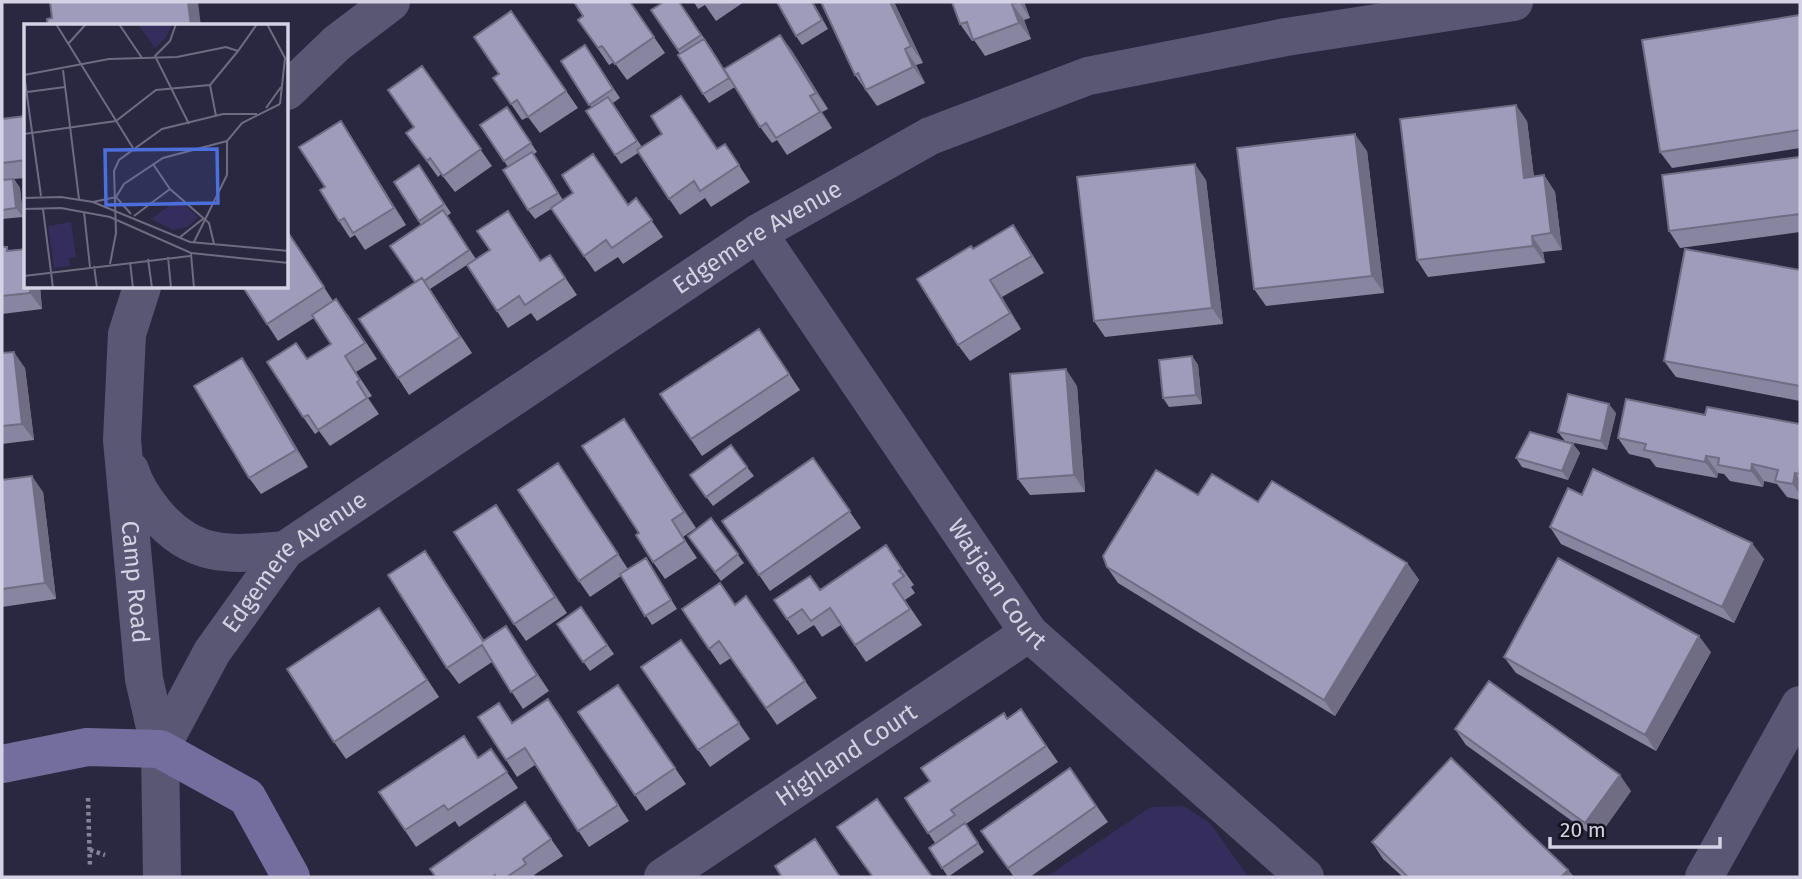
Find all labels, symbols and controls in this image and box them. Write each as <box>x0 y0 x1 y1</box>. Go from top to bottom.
inset map <box>24 24 289 289</box>
street label: Edgemere Avenue <box>667 175 847 300</box>
street label: Edgemere Avenue <box>216 485 372 638</box>
street label: Watjean Court <box>942 514 1052 656</box>
street label: Camp Road <box>115 519 155 644</box>
street label: Highland Court <box>770 698 922 812</box>
scale bar <box>1550 806 1720 850</box>
text: 20 m <box>1560 817 1606 843</box>

